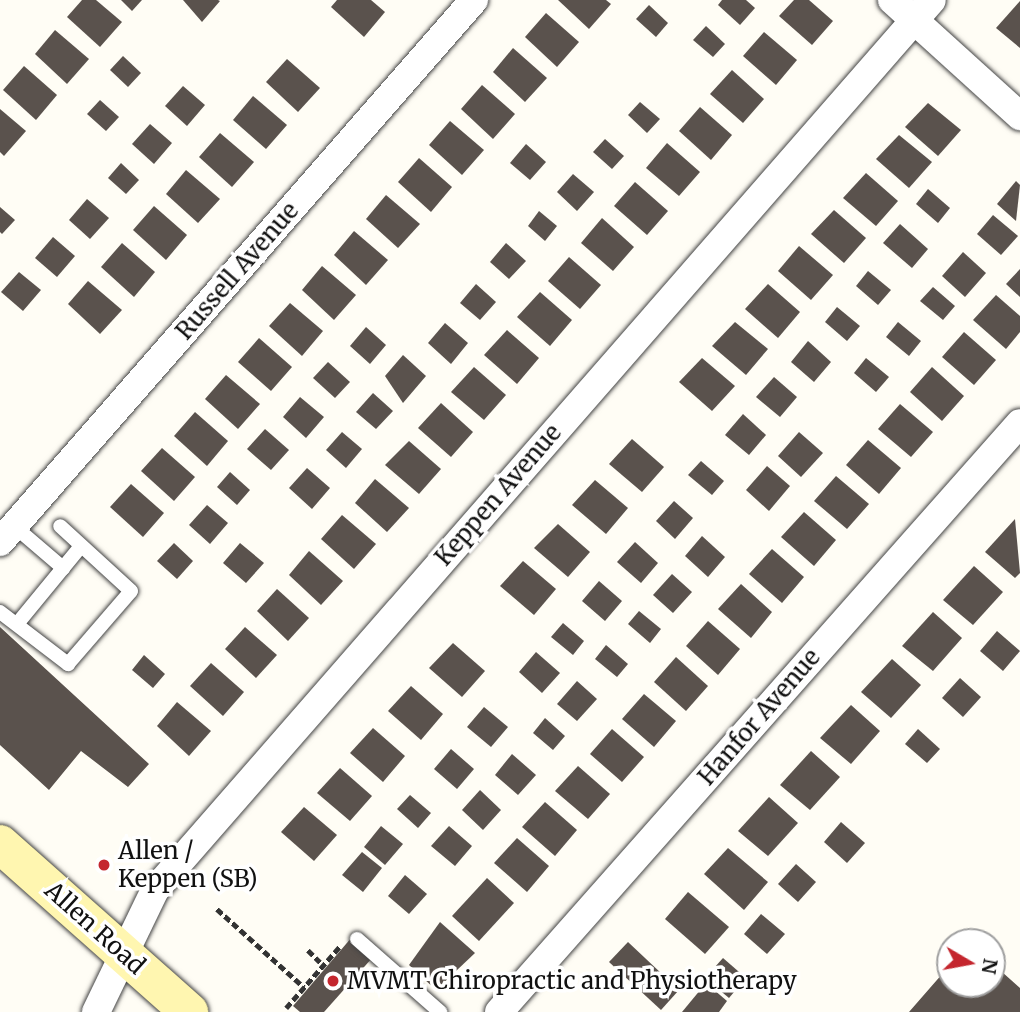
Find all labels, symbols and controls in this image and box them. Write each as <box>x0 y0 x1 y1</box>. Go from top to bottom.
street label: Russell Avenue <box>170 197 304 345</box>
street label: Keppen Avenue <box>429 418 567 572</box>
street label: Hanfor Avenue <box>692 643 826 791</box>
place label: Allen / Keppen (SB) <box>118 837 258 893</box>
marker: Allen / Keppen (SB) <box>96 857 112 873</box>
street label: Allen Road <box>39 876 151 980</box>
north arrow <box>936 928 1006 998</box>
text: N <box>977 957 1003 976</box>
place label: MVMT Chiropractic and Physiotherapy <box>347 967 797 995</box>
marker: MVMT Chiropractic and Physiotherapy <box>325 973 341 989</box>

